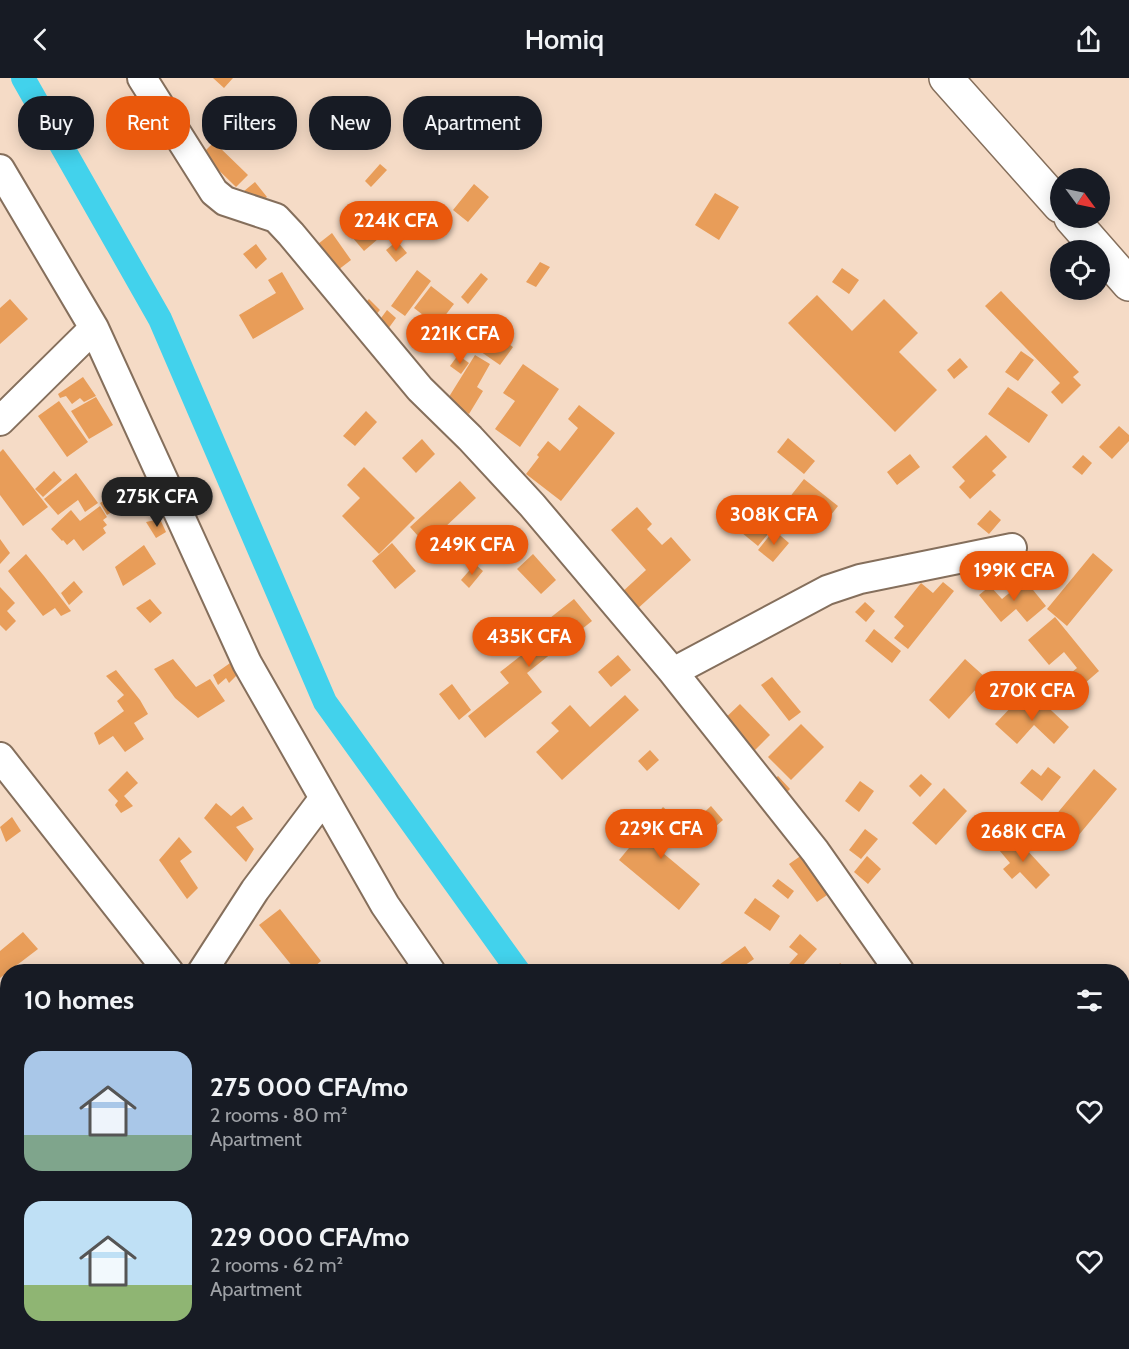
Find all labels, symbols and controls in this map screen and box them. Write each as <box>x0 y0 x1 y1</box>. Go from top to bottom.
icon: back <box>24 23 57 56</box>
text: Homiq <box>525 23 604 56</box>
icon: share <box>1072 23 1105 56</box>
chip: Buy <box>18 96 94 150</box>
chip: Rent <box>106 96 190 150</box>
chip: Filters <box>202 96 297 150</box>
chip: New <box>309 96 391 150</box>
chip: Apartment <box>403 96 542 150</box>
north arrow <box>1050 168 1110 228</box>
map controls <box>1050 168 1110 300</box>
pin: 224K CFA <box>334 201 458 252</box>
text: 224K CFA <box>354 208 438 232</box>
button: locate <box>1050 240 1110 300</box>
pin: 221K CFA <box>398 314 522 365</box>
text: 221K CFA <box>420 321 500 345</box>
pin: 275K CFA <box>95 477 219 528</box>
text: 275K CFA <box>116 484 198 508</box>
pin: 308K CFA <box>712 495 836 546</box>
text: 308K CFA <box>730 502 818 526</box>
pin: 249K CFA <box>410 525 534 576</box>
text: 249K CFA <box>429 532 515 556</box>
pin: 199K CFA <box>952 551 1076 602</box>
text: 199K CFA <box>973 558 1055 582</box>
pin: 435K CFA <box>467 617 591 668</box>
text: 435K CFA <box>486 624 572 648</box>
pin: 270K CFA <box>970 671 1094 722</box>
text: 270K CFA <box>989 678 1075 702</box>
pin: 229K CFA <box>599 809 723 860</box>
pin: 268K CFA <box>961 812 1085 863</box>
text: 229K CFA <box>619 816 703 840</box>
text: 268K CFA <box>980 819 1066 843</box>
text: 10 homes <box>24 984 134 1016</box>
icon: filters <box>1073 984 1106 1017</box>
text: 275 000 CFA/mo <box>210 1071 408 1103</box>
icon: home <box>72 1075 144 1147</box>
icon: heart <box>1073 1095 1106 1128</box>
text: 2 rooms · 80 m² <box>210 1103 347 1127</box>
text: Apartment <box>210 1127 302 1151</box>
text: 229 000 CFA/mo <box>210 1221 409 1253</box>
icon: home <box>72 1225 144 1297</box>
icon: heart <box>1073 1245 1106 1278</box>
text: 2 rooms · 62 m² <box>210 1253 343 1277</box>
text: Apartment <box>210 1277 302 1301</box>

